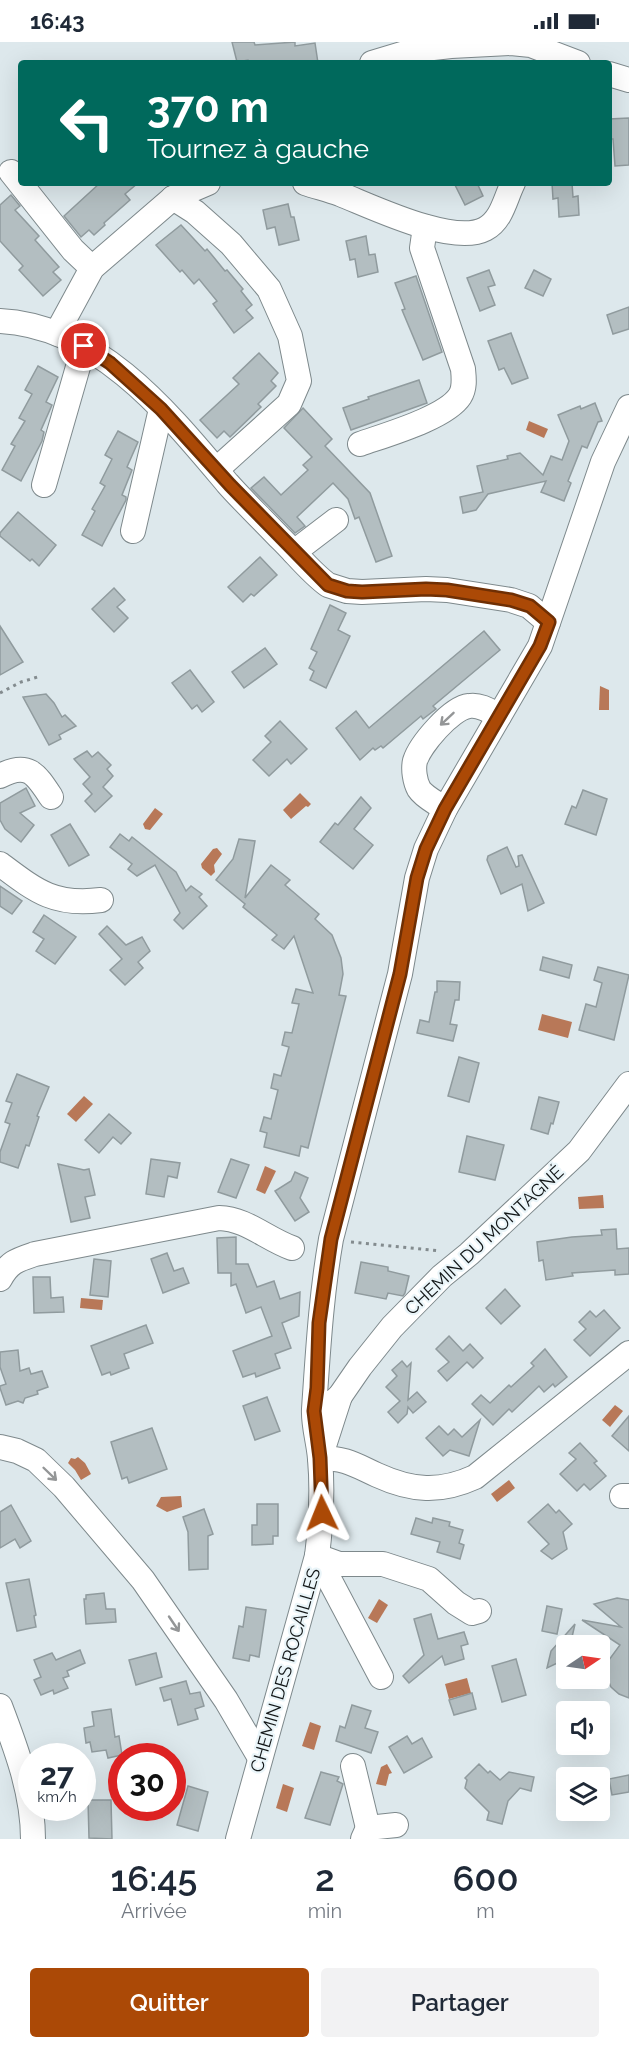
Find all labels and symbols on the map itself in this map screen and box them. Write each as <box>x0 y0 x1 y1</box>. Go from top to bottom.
pin <box>58 320 109 371</box>
one-way arrow <box>440 712 455 726</box>
street label: CHEMIN DU MONTAGNÉ <box>400 1160 568 1319</box>
one-way arrow <box>42 1467 57 1481</box>
position arrow <box>290 1481 354 1545</box>
street label: CHEMIN DES ROCAILLES <box>246 1565 324 1775</box>
one-way arrow <box>168 1616 180 1632</box>
north arrow <box>556 1635 610 1689</box>
speed limit sign: 30 <box>108 1743 186 1821</box>

